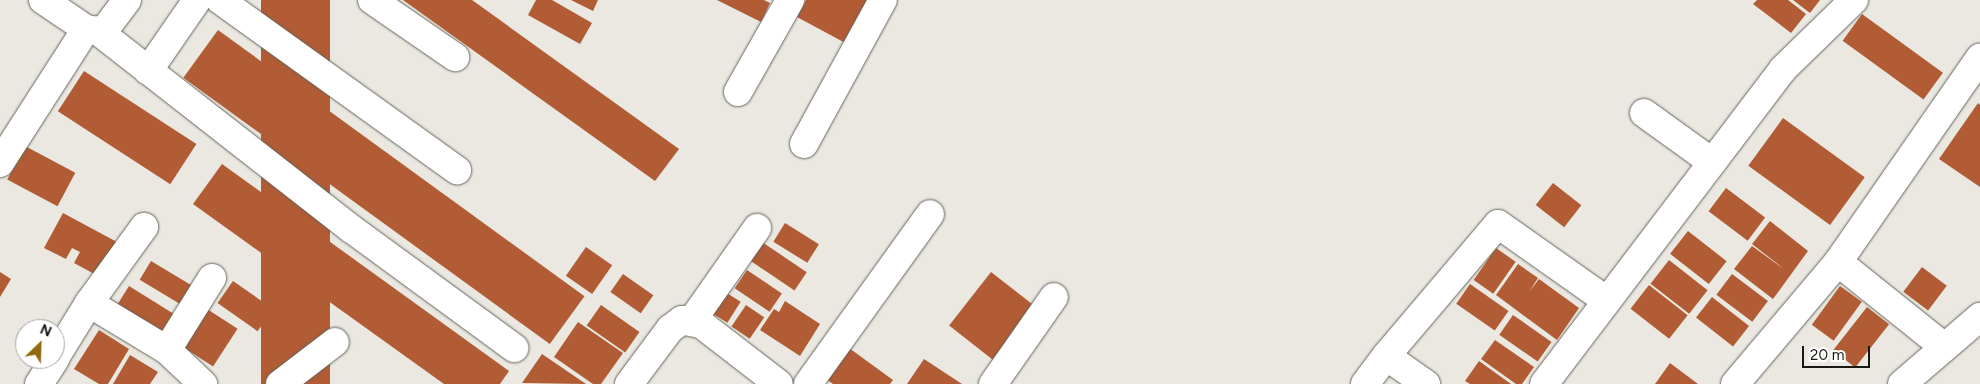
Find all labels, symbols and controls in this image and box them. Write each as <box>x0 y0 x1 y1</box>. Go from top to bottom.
north arrow <box>15 319 65 369</box>
text: N <box>37 321 54 341</box>
scale bar <box>1805 336 1872 368</box>
text: 20 m <box>1810 346 1844 364</box>

